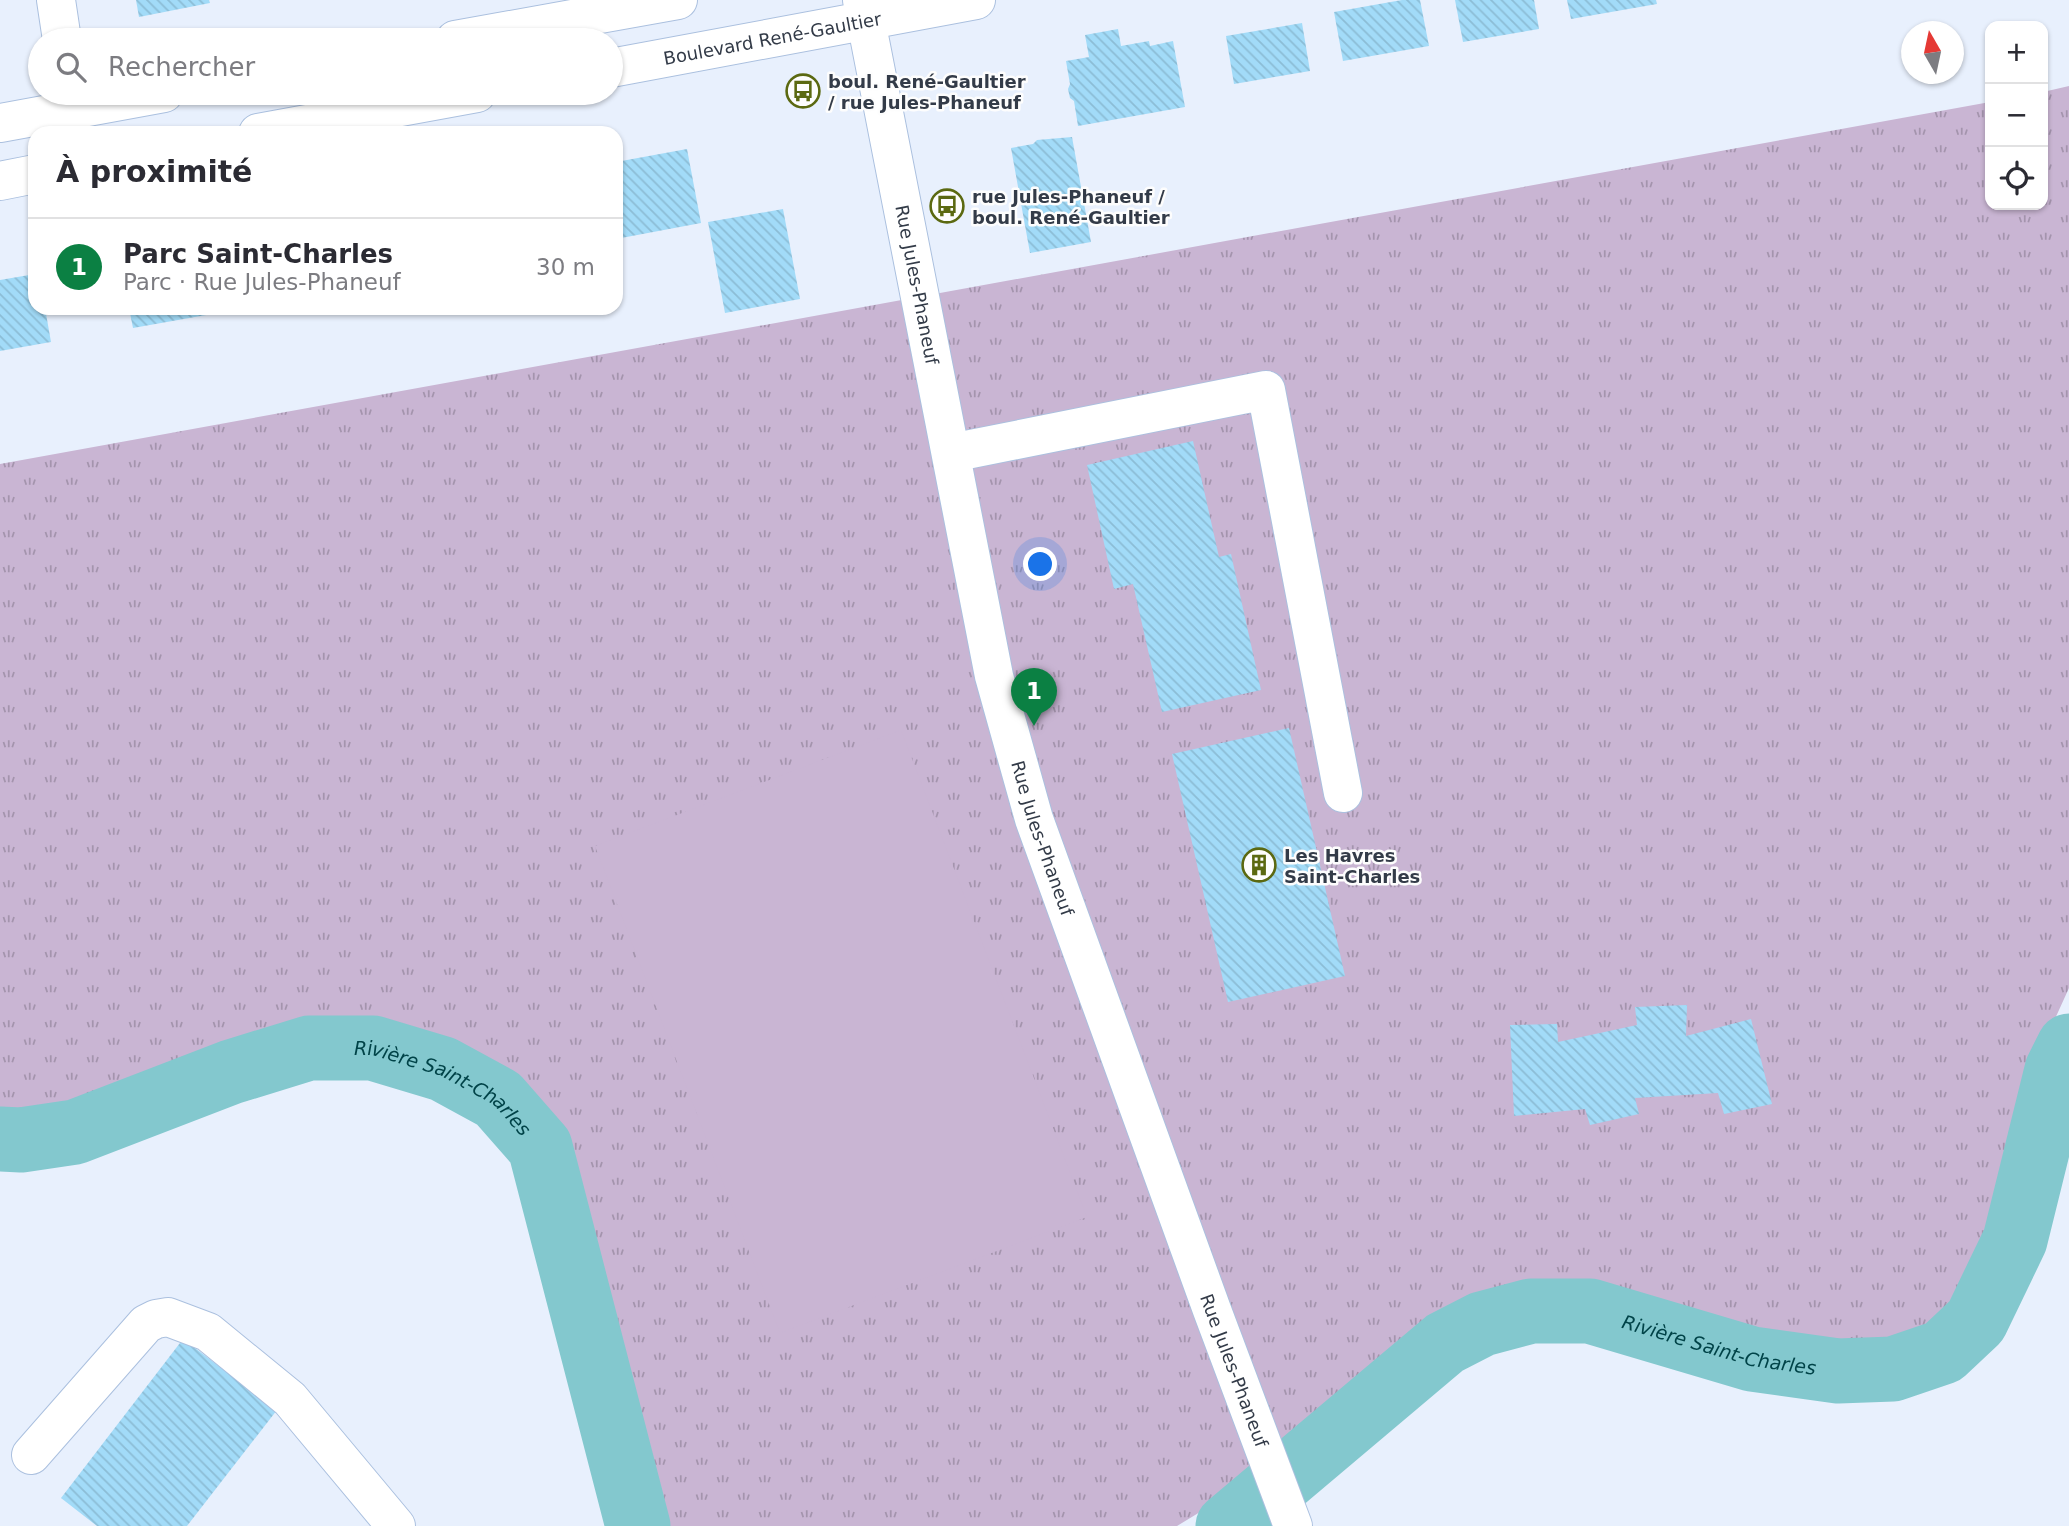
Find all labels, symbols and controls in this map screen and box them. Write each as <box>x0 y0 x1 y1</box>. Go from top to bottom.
street label: Boulevard René-Gaultier <box>662 7 883 69</box>
north arrow <box>1901 21 1964 84</box>
map controls <box>1985 21 2048 210</box>
button: + <box>1985 21 2048 84</box>
search box <box>28 28 623 105</box>
icon: search <box>52 48 90 86</box>
text: Rechercher <box>108 52 255 82</box>
place label: boul. René-Gaultier / rue Jules-Phaneuf <box>828 71 1026 113</box>
bus stop icon: boul. René-Gaultier / rue Jules-Phaneuf <box>784 72 822 110</box>
button: − <box>1985 84 2048 147</box>
button: locate <box>1985 147 2048 210</box>
text: À proximité <box>56 154 252 189</box>
place label: rue Jules-Phaneuf / boul. René-Gaultier <box>972 186 1170 228</box>
bus stop icon: rue Jules-Phaneuf / boul. René-Gaultier <box>928 187 966 225</box>
street label: Rue Jules-Phaneuf <box>892 203 944 367</box>
text: Parc Saint-Charles <box>123 239 393 269</box>
text: 1 <box>71 254 87 280</box>
text: 30 m <box>536 254 595 280</box>
text: Parc · Rue Jules-Phaneuf <box>123 269 401 295</box>
your location <box>1023 547 1057 581</box>
pin: 1 <box>1011 668 1057 726</box>
street label: Rue Jules-Phaneuf <box>1008 758 1079 919</box>
place label: Les Havres Saint-Charles <box>1284 845 1420 887</box>
building icon: Les Havres Saint-Charles <box>1240 846 1278 884</box>
water label: Rivière Saint-Charles <box>354 1037 536 1140</box>
street label: Rue Jules-Phaneuf <box>1196 1291 1273 1451</box>
water label: Rivière Saint-Charles <box>1620 1310 1818 1379</box>

